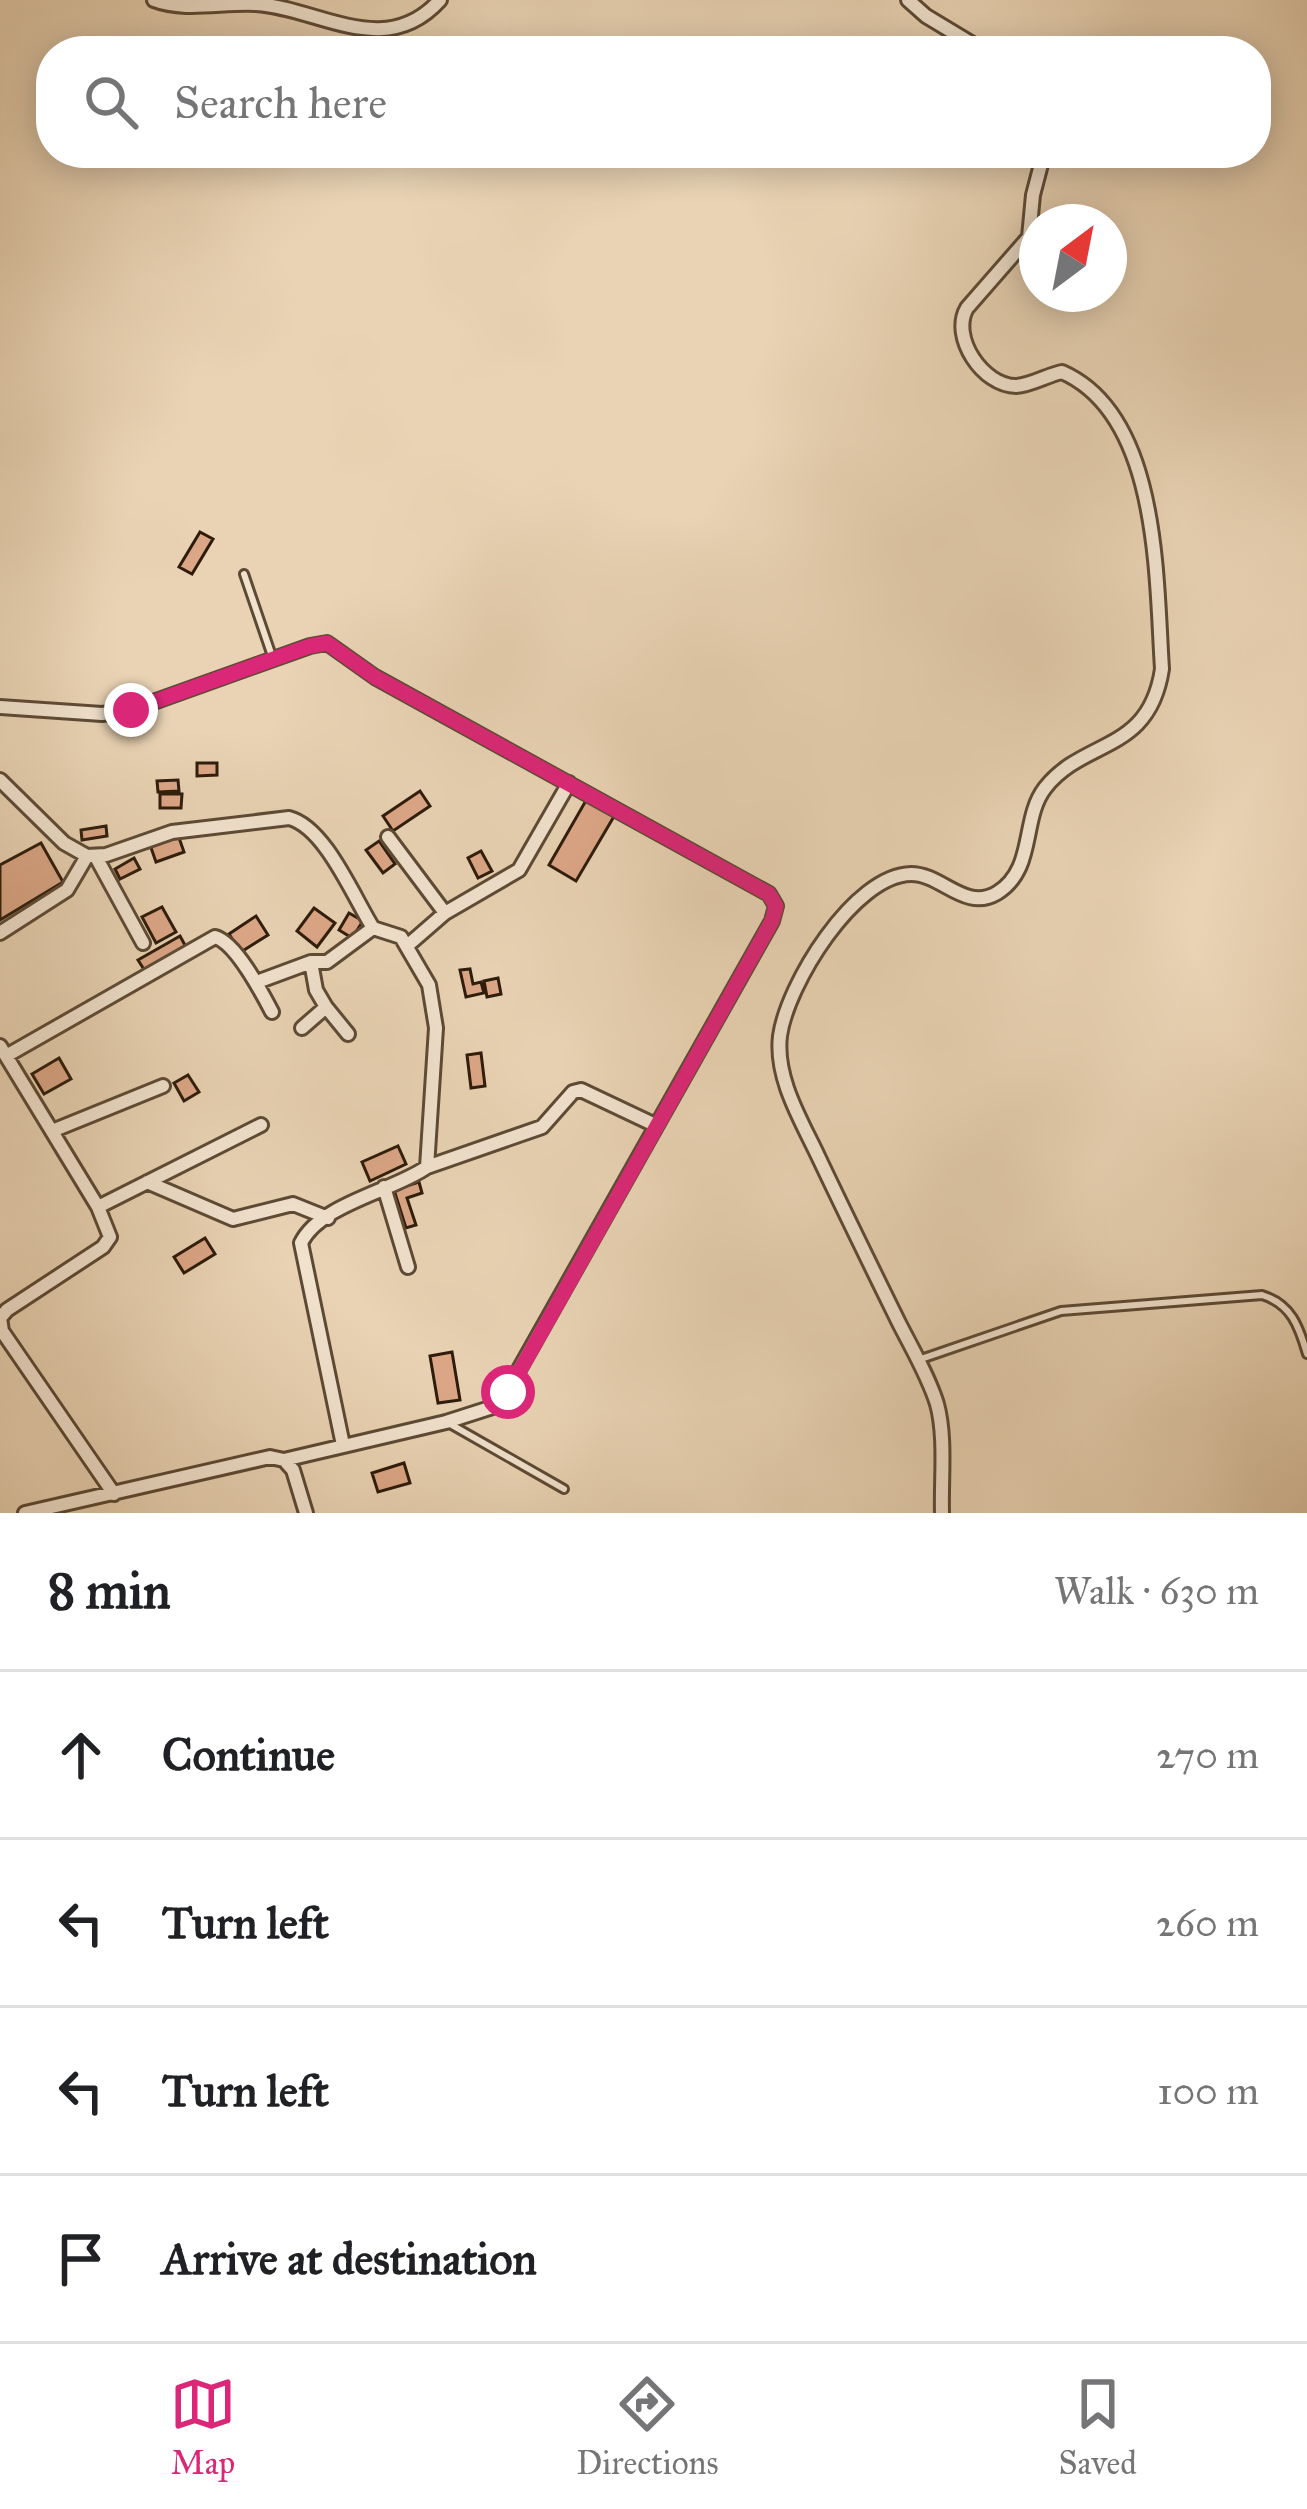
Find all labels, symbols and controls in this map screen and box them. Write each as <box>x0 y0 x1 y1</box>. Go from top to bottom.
search box <box>36 36 1271 168</box>
icon: search <box>78 69 144 135</box>
text: Search here <box>174 75 387 130</box>
north arrow <box>1019 204 1127 312</box>
route end <box>104 683 158 737</box>
route start <box>481 1365 535 1419</box>
text: 8 min <box>48 1560 171 1622</box>
text: Walk · 630 m <box>1054 1567 1259 1615</box>
icon: ahead <box>48 1722 114 1788</box>
text: Continue <box>162 1727 335 1782</box>
text: 270 m <box>1156 1731 1259 1779</box>
icon: left <box>48 1890 114 1956</box>
text: Turn left <box>162 1895 329 1950</box>
text: 260 m <box>1156 1899 1259 1947</box>
icon: left <box>48 2058 114 2124</box>
text: Turn left <box>162 2063 329 2118</box>
text: 100 m <box>1157 2067 1259 2115</box>
icon: arrive <box>48 2226 114 2292</box>
text: Arrive at destination <box>162 2231 537 2286</box>
tab: Map <box>170 2371 236 2483</box>
tab: Directions <box>576 2371 718 2483</box>
tab: Saved <box>1059 2371 1137 2483</box>

